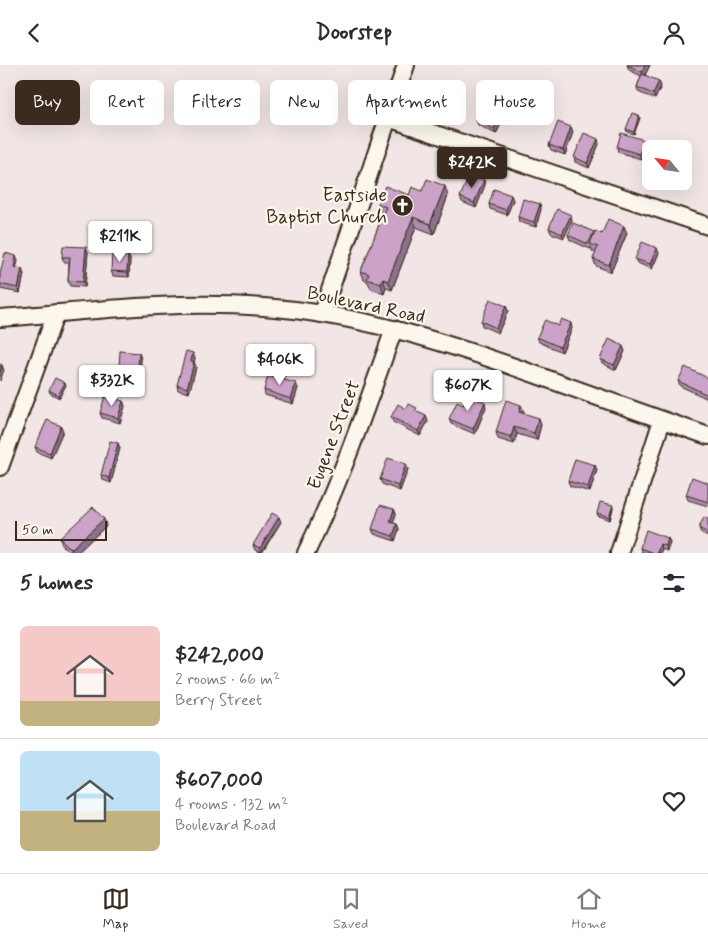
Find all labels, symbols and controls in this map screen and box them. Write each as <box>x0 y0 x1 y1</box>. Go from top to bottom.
icon: back <box>20 19 48 47</box>
text: Doorstep <box>316 19 392 47</box>
icon: person <box>660 19 688 47</box>
chip: Buy <box>15 80 80 125</box>
chip: Rent <box>90 80 164 125</box>
chip: Filters <box>174 80 260 125</box>
chip: New <box>270 80 338 125</box>
chip: Apartment <box>348 80 466 125</box>
chip: House <box>476 80 554 125</box>
north arrow <box>642 140 692 190</box>
map controls <box>642 140 692 190</box>
pin: $242K <box>437 147 507 189</box>
text: $242K <box>448 152 496 173</box>
place label: Eastside Baptist Church <box>266 183 387 230</box>
church icon: Eastside Baptist Church <box>391 194 415 218</box>
pin: $211K <box>85 221 155 263</box>
text: $211K <box>99 226 141 247</box>
street label: Boulevard Road <box>305 280 427 330</box>
pin: $406K <box>245 343 315 386</box>
text: $406K <box>257 349 303 370</box>
pin: $332K <box>77 365 147 407</box>
pin: $607K <box>433 369 503 412</box>
text: $332K <box>90 370 134 391</box>
text: $607K <box>445 375 491 396</box>
street label: Eugene Street <box>302 377 367 494</box>
scale bar <box>15 518 108 541</box>
text: 50 m <box>22 521 53 539</box>
text: 5 homes <box>20 569 93 597</box>
icon: filters <box>660 569 688 597</box>
text: $242,000 <box>175 641 264 669</box>
icon: home <box>60 646 120 706</box>
icon: heart <box>660 662 688 690</box>
text: 2 rooms · 66 m² <box>175 669 280 690</box>
text: Berry Street <box>175 690 262 711</box>
text: $607,000 <box>175 766 263 794</box>
icon: home <box>60 771 120 831</box>
icon: heart <box>660 787 688 815</box>
text: 4 rooms · 132 m² <box>175 794 288 815</box>
text: Boulevard Road <box>175 815 276 836</box>
tab: Map <box>102 885 130 933</box>
tab: Saved <box>333 885 368 933</box>
tab: Home <box>572 885 606 933</box>

